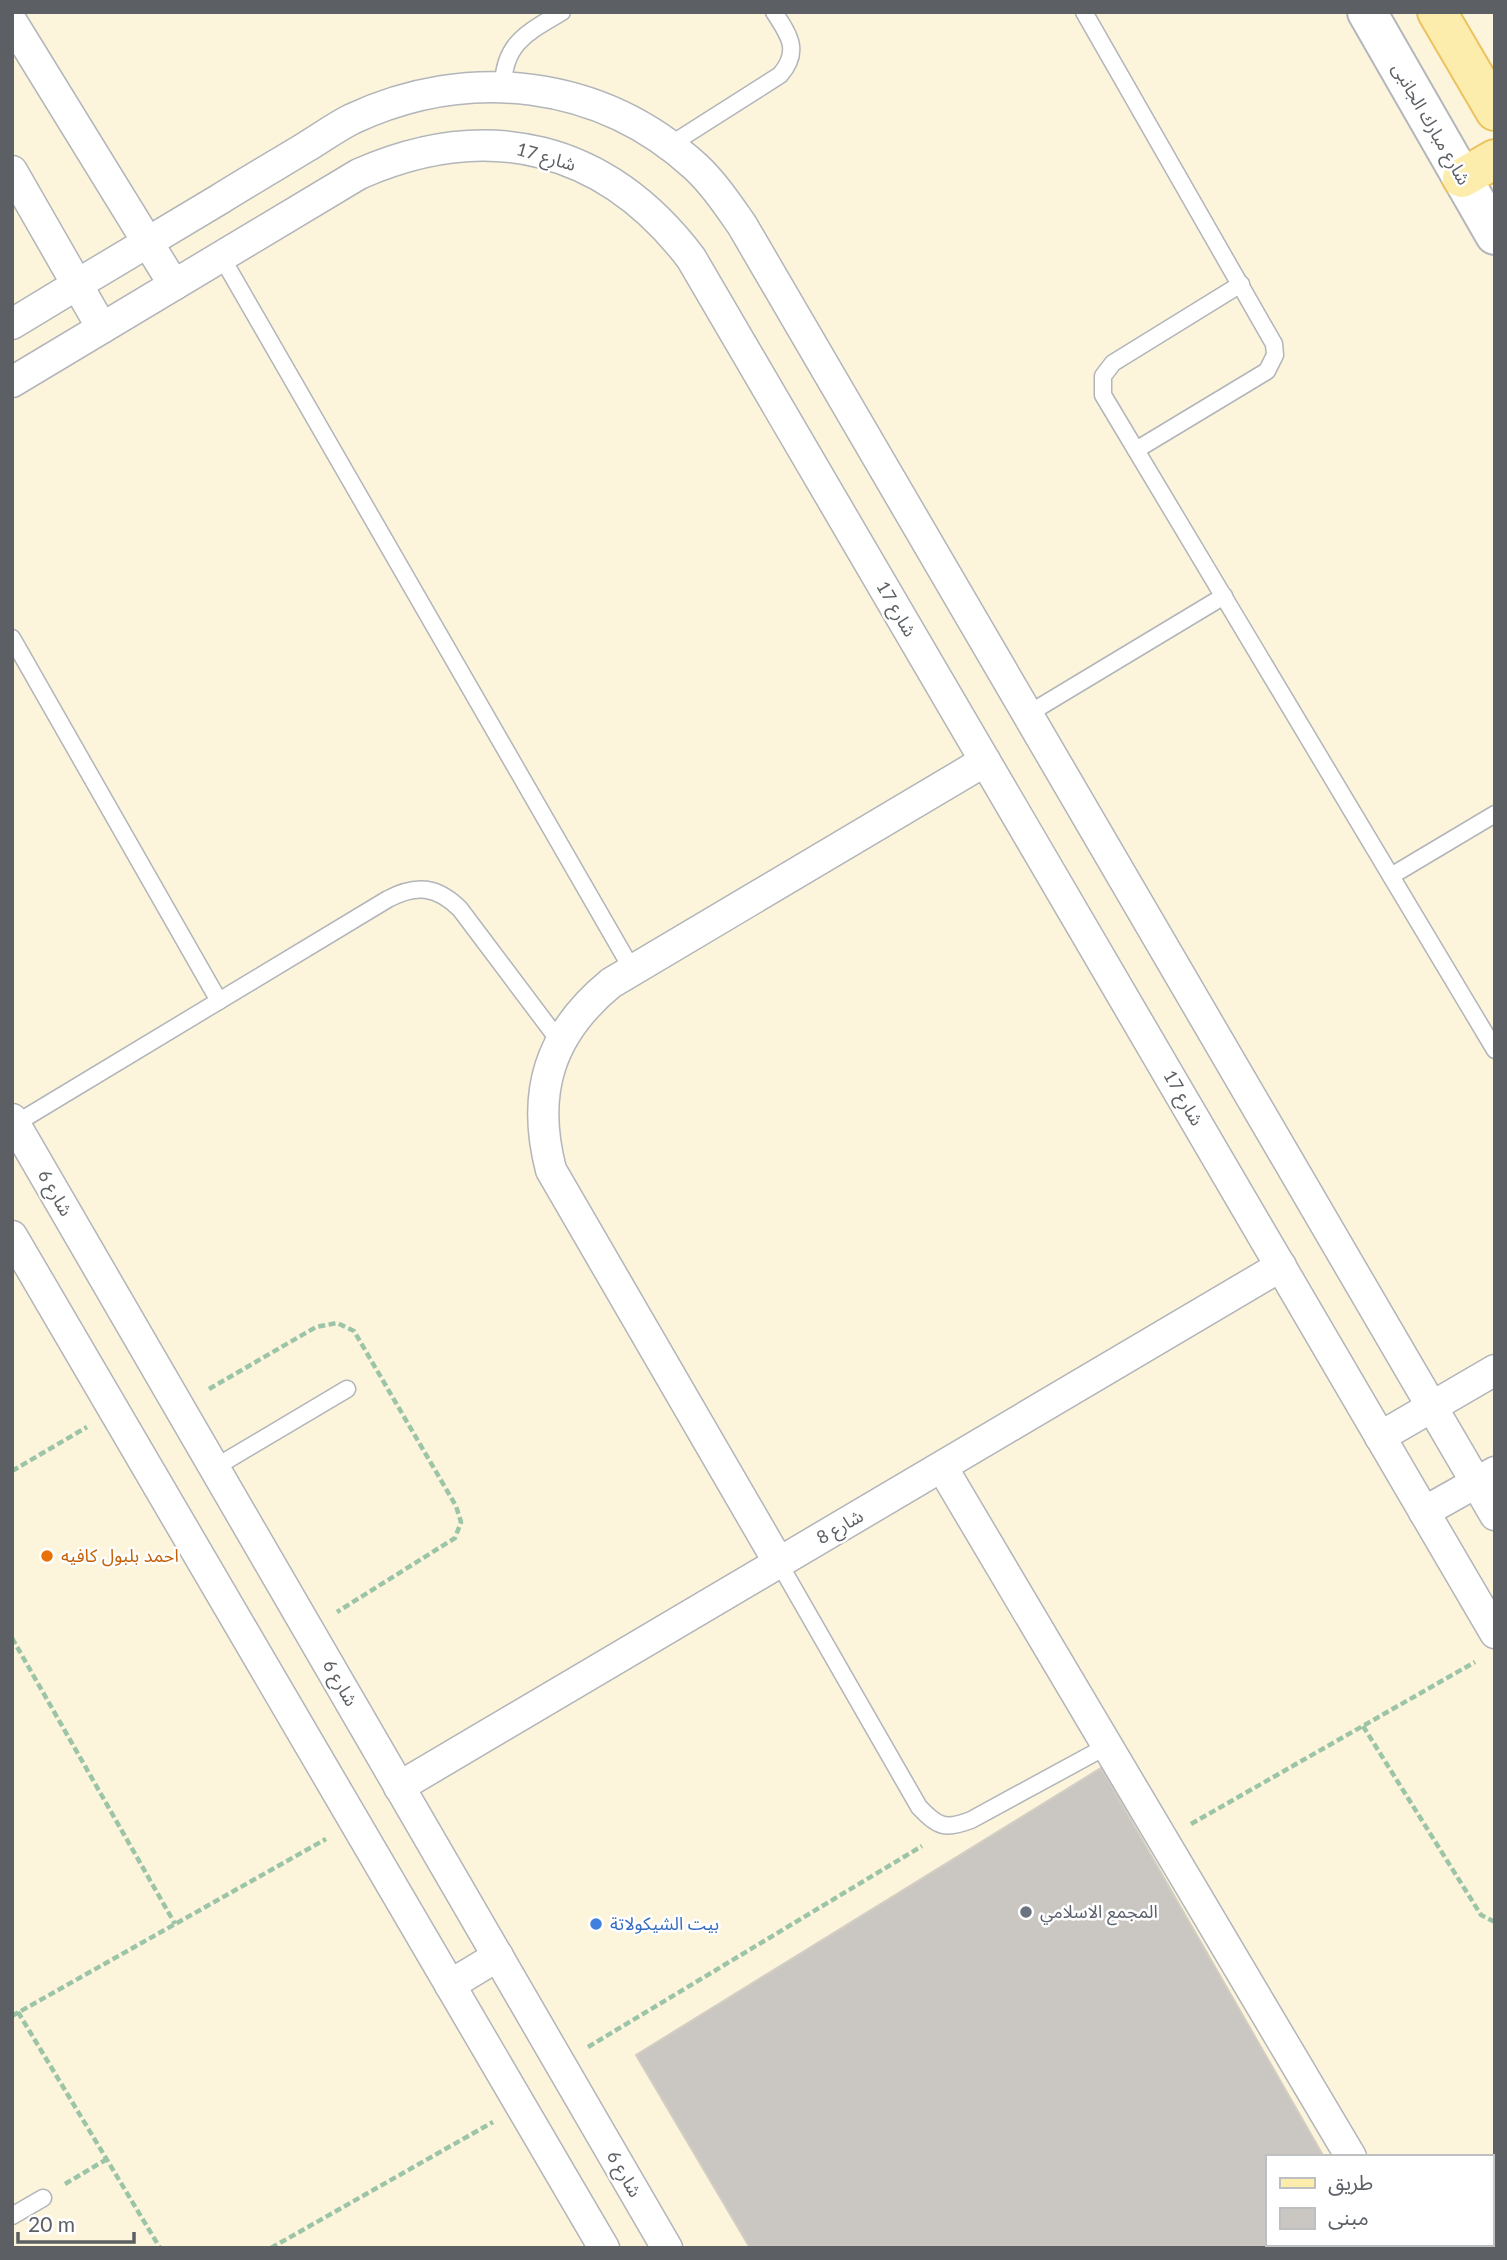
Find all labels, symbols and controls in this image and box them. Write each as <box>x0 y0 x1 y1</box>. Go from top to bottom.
street label: شارع مبارك الجانبى <box>1385 59 1476 190</box>
street label: شارع 17 <box>513 137 578 179</box>
street label: شارع 17 <box>869 577 922 642</box>
street label: شارع 17 <box>1156 1066 1209 1131</box>
street label: شارع 6 <box>30 1165 78 1222</box>
street label: شارع 8 <box>812 1504 869 1552</box>
place label: احمد بلبول كافيه <box>61 1544 179 1567</box>
marker: احمد بلبول كافيه <box>39 1548 55 1564</box>
street label: شارع 6 <box>315 1655 363 1712</box>
place label: المجمع الاسلامي <box>1040 1900 1158 1926</box>
marker: المجمع الاسلامي <box>1018 1904 1034 1920</box>
place label: بيت الشيكولاتة <box>610 1912 719 1935</box>
marker: بيت الشيكولاتة <box>588 1916 604 1932</box>
street label: شارع 6 <box>599 2146 647 2203</box>
legend <box>1266 2155 1493 2246</box>
text: طريق <box>1328 2169 1373 2196</box>
scale bar <box>18 2200 133 2244</box>
text: مبنى <box>1328 2204 1369 2230</box>
text: 20 m <box>28 2211 75 2236</box>

